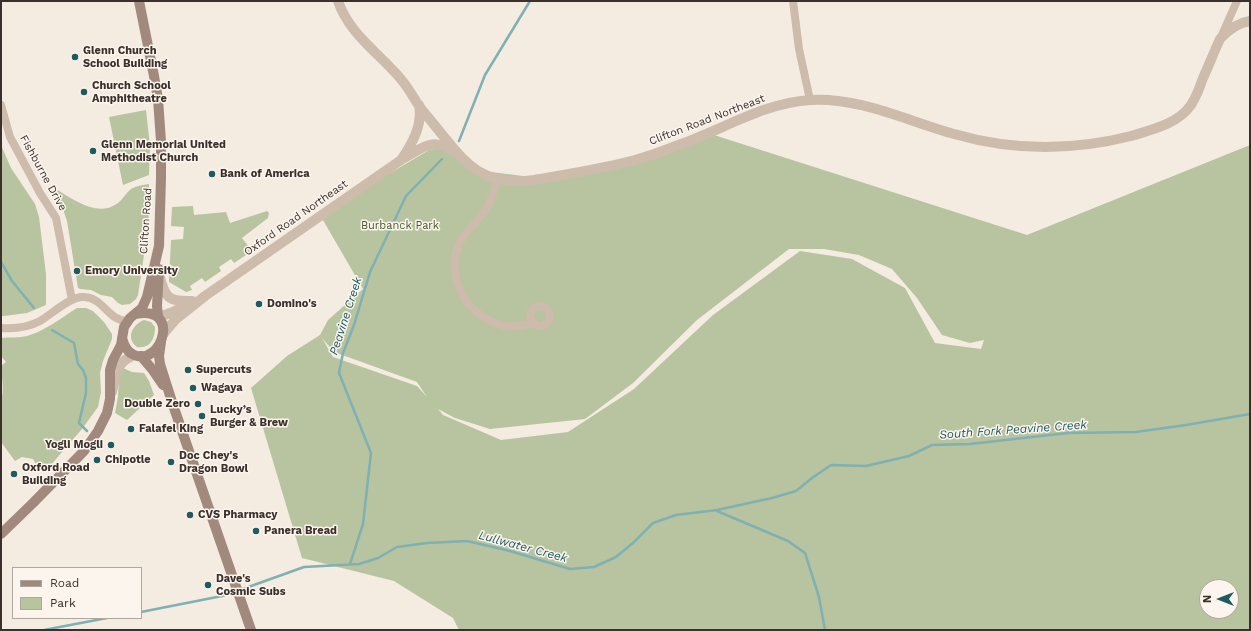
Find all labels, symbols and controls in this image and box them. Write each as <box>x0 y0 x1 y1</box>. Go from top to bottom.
place label: Glenn Church School Building <box>83 44 167 70</box>
marker: Glenn Church School Building <box>70 52 80 62</box>
place label: Church School Amphitheatre <box>92 79 171 105</box>
marker: Church School Amphitheatre <box>79 87 89 97</box>
street label: Clifton Road Northeast <box>647 92 767 148</box>
street label: Fishburne Drive <box>17 133 69 213</box>
place label: Glenn Memorial United Methodist Church <box>101 138 226 164</box>
marker: Glenn Memorial United Methodist Church <box>88 146 98 156</box>
place label: Bank of America <box>220 167 310 181</box>
marker: Bank of America <box>207 169 217 179</box>
street label: Oxford Road Northeast <box>242 177 350 259</box>
street label: Clifton Road <box>137 188 155 254</box>
park label: Burbanck Park <box>361 219 439 233</box>
place label: Emory University <box>85 264 178 278</box>
marker: Emory University <box>72 266 82 276</box>
water label: Peavine Creek <box>327 275 365 357</box>
place label: Domino's <box>267 297 317 311</box>
marker: Domino's <box>254 299 264 309</box>
place label: Supercuts <box>196 363 252 377</box>
marker: Supercuts <box>183 365 193 375</box>
place label: Wagaya <box>201 381 243 395</box>
marker: Wagaya <box>188 383 198 393</box>
place label: Double Zero <box>124 397 190 411</box>
marker: Double Zero <box>193 399 203 409</box>
place label: Lucky’s Burger & Brew <box>210 403 288 429</box>
marker: Lucky’s Burger & Brew <box>197 411 207 421</box>
water label: South Fork Peavine Creek <box>939 418 1087 442</box>
place label: Falafel King <box>139 422 203 436</box>
marker: Falafel King <box>126 424 136 434</box>
place label: Yogli Mogli <box>45 438 103 452</box>
marker: Yogli Mogli <box>106 440 116 450</box>
place label: Doc Chey's Dragon Bowl <box>179 449 248 475</box>
place label: Chipotle <box>105 453 151 467</box>
marker: Chipotle <box>92 455 102 465</box>
marker: Doc Chey's Dragon Bowl <box>166 457 176 467</box>
place label: Oxford Road Building <box>22 461 90 487</box>
marker: Oxford Road Building <box>9 469 19 479</box>
place label: CVS Pharmacy <box>198 508 277 522</box>
marker: CVS Pharmacy <box>185 510 195 520</box>
place label: Panera Bread <box>264 524 337 538</box>
marker: Panera Bread <box>251 526 261 536</box>
water label: Lullwater Creek <box>477 528 569 566</box>
legend <box>12 567 142 619</box>
place label: Dave's Cosmic Subs <box>216 572 286 598</box>
text: Road <box>50 576 79 590</box>
north arrow <box>1199 579 1239 619</box>
marker: Dave's Cosmic Subs <box>203 580 213 590</box>
text: N <box>1201 595 1214 603</box>
text: Park <box>50 596 76 610</box>

